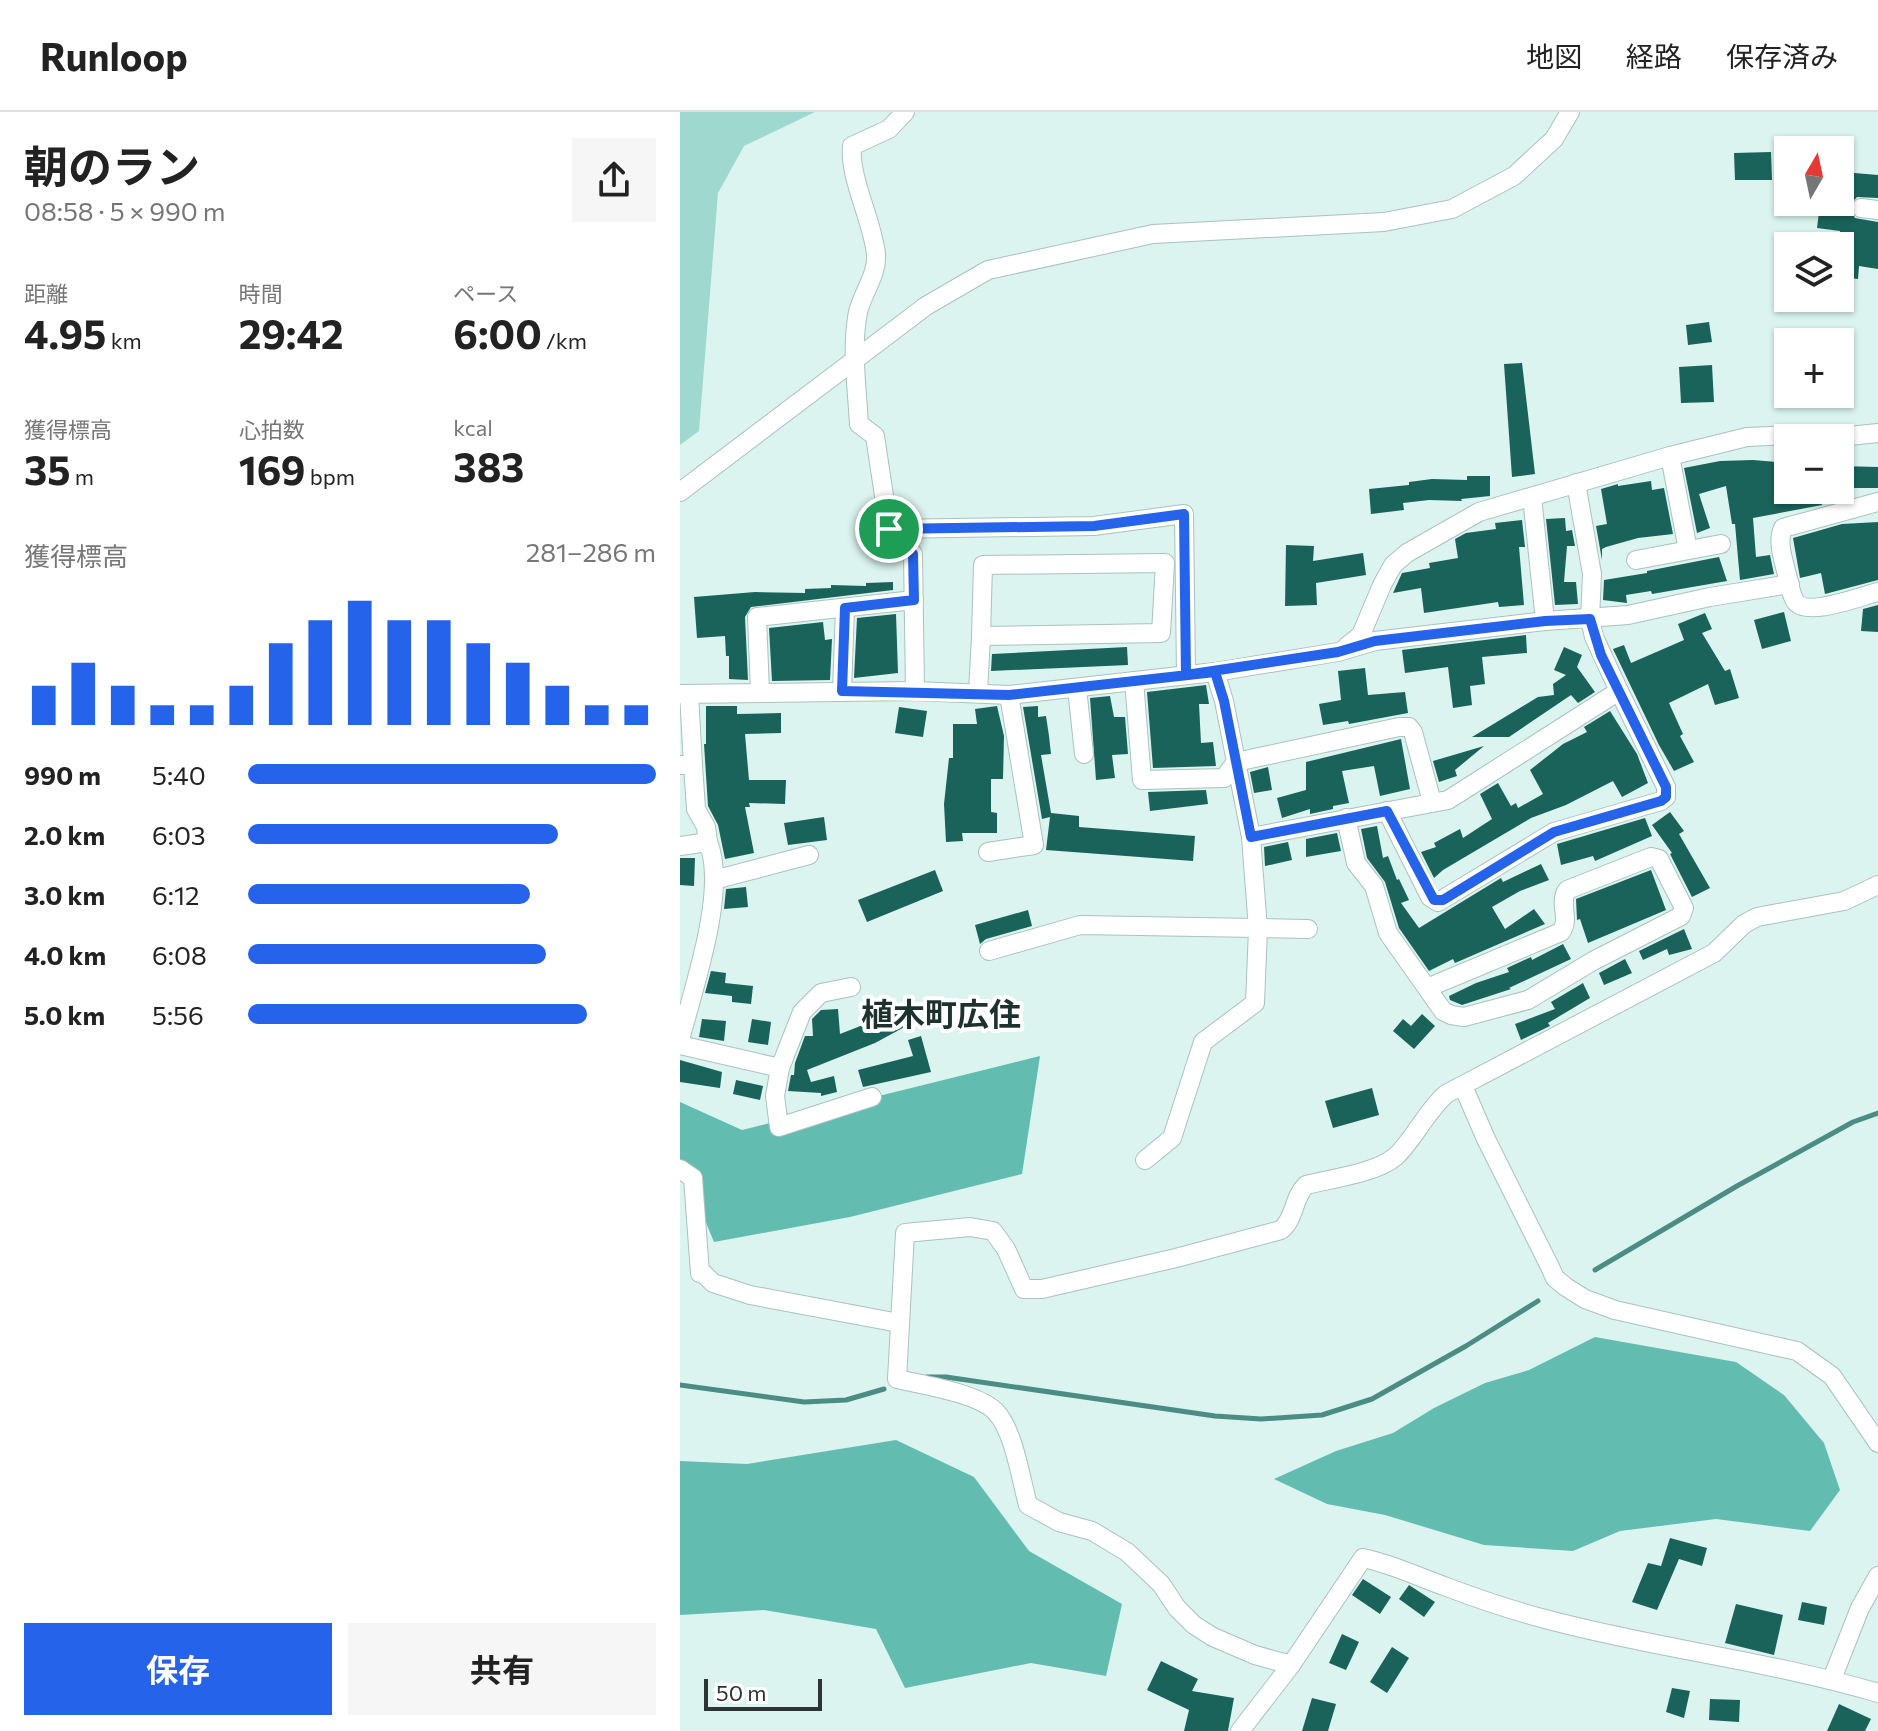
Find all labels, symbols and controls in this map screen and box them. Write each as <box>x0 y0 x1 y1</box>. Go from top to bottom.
text: Runloop <box>40 32 188 79</box>
text: 地図 <box>1526 39 1582 73</box>
text: 経路 <box>1626 39 1682 73</box>
text: 保存済み <box>1726 39 1838 73</box>
north arrow <box>1774 136 1854 216</box>
map controls <box>1774 136 1854 504</box>
text: 朝のラン <box>24 138 200 192</box>
button: share <box>572 138 656 222</box>
text: 08:58 · 5 × 990 m <box>24 195 226 226</box>
button: layers <box>1774 232 1854 312</box>
text: 距離 <box>24 280 68 307</box>
text: 時間 <box>239 280 283 307</box>
text: ペース <box>453 280 518 307</box>
text: 4.95 <box>24 308 106 357</box>
text: 29:42 <box>239 308 343 357</box>
text: 6:00 <box>453 308 542 357</box>
text: km <box>106 327 142 354</box>
text: /km <box>542 327 587 354</box>
button: + <box>1774 328 1854 408</box>
text: kcal <box>453 414 493 441</box>
text: 獲得標高 <box>24 416 112 443</box>
text: 心拍数 <box>239 416 305 443</box>
button: − <box>1774 424 1854 504</box>
text: 383 <box>453 441 524 490</box>
text: 35 <box>24 444 71 493</box>
text: 169 <box>239 444 305 493</box>
text: m <box>71 463 94 490</box>
text: bpm <box>305 463 355 490</box>
pin <box>855 495 923 563</box>
icon: arrive <box>867 507 911 551</box>
text: 281–286 m <box>526 536 656 567</box>
text: 獲得標高 <box>24 540 128 571</box>
text: 990 m <box>24 759 101 790</box>
text: 5:40 <box>152 759 206 790</box>
text: 2.0 km <box>24 819 105 850</box>
text: 6:03 <box>152 819 206 850</box>
text: 3.0 km <box>24 879 105 910</box>
text: 6:12 <box>152 879 199 910</box>
text: 4.0 km <box>24 939 106 970</box>
text: 6:08 <box>152 939 207 970</box>
district label: 植木町広住 <box>861 993 1021 1033</box>
text: 5.0 km <box>24 999 105 1030</box>
text: 5:56 <box>152 999 204 1030</box>
button: 保存 <box>24 1623 332 1715</box>
button: 共有 <box>348 1623 656 1715</box>
scale bar <box>704 1675 822 1711</box>
text: 50 m <box>716 1679 766 1706</box>

